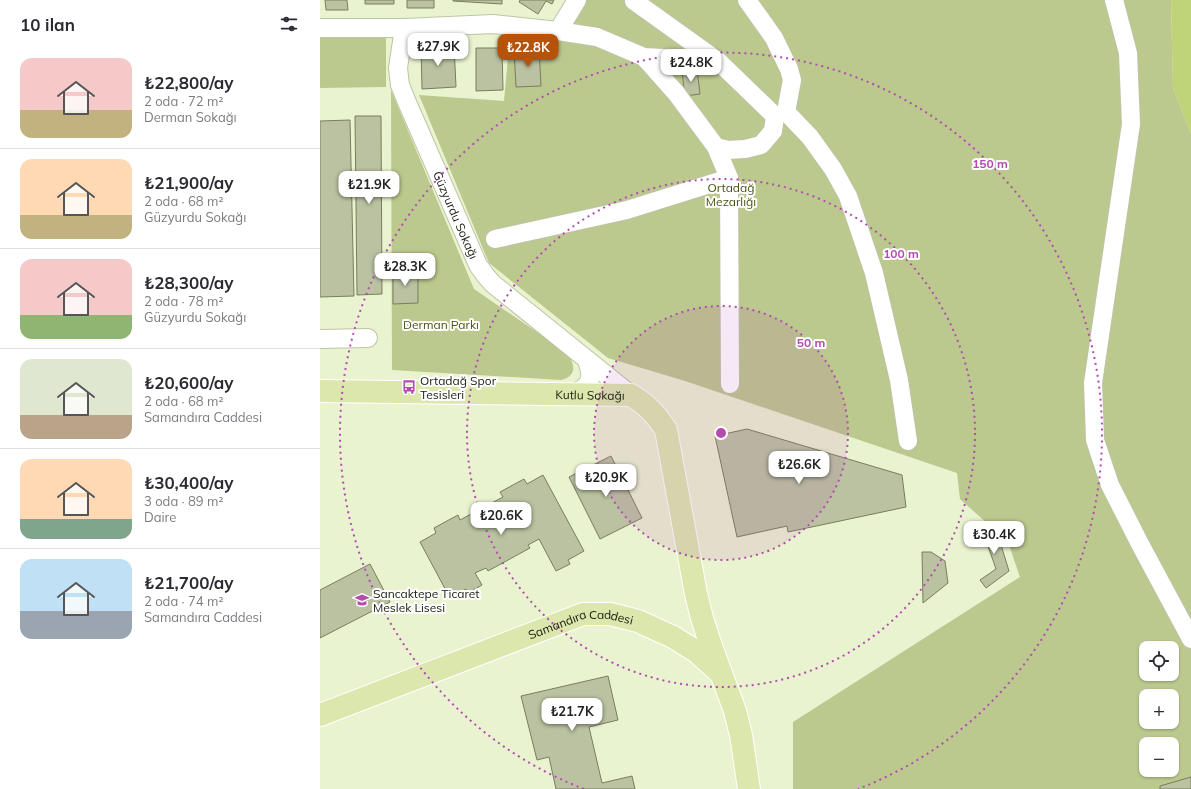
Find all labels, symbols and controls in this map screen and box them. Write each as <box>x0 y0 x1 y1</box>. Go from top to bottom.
icon: filters <box>278 13 300 35</box>
text: 10 ilan <box>20 14 75 35</box>
pin: ₺27.9K <box>405 33 471 67</box>
pin: ₺22.8K <box>495 34 561 68</box>
text: ₺27.9K <box>416 38 460 54</box>
text: ₺22.8K <box>506 39 550 55</box>
pin: ₺24.8K <box>658 49 724 83</box>
text: ₺24.8K <box>669 54 713 70</box>
text: ₺22,800/ay <box>144 72 233 93</box>
icon: home <box>52 74 100 122</box>
text: 2 oda · 72 m² <box>144 93 223 109</box>
text: Derman Sokağı <box>144 109 237 125</box>
text: 150 m <box>972 156 1008 171</box>
street label: Güzyurdu Sokağı <box>430 169 482 261</box>
pin: ₺21.9K <box>336 171 402 205</box>
text: ₺21,900/ay <box>144 172 233 193</box>
icon: home <box>52 175 100 223</box>
text: ₺21.9K <box>347 176 391 192</box>
park label: Ortadağ Mezarlığı <box>706 180 756 209</box>
text: 2 oda · 68 m² <box>144 193 223 209</box>
text: Güzyurdu Sokağı <box>144 209 246 225</box>
text: 100 m <box>883 246 919 261</box>
pin: ₺28.3K <box>372 253 438 287</box>
text: ₺28.3K <box>383 258 427 274</box>
text: ₺28,300/ay <box>144 272 233 293</box>
icon: home <box>52 275 100 323</box>
text: 2 oda · 78 m² <box>144 293 223 309</box>
text: Güzyurdu Sokağı <box>144 309 246 325</box>
park label: Derman Parkı <box>403 317 479 332</box>
text: 50 m <box>797 335 825 350</box>
text: ₺20,600/ay <box>144 372 233 393</box>
place label: Ortadağ Spor Tesisleri <box>420 373 497 402</box>
icon: home <box>52 375 100 423</box>
bus stop icon: Ortadağ Spor Tesisleri <box>401 379 417 395</box>
street label: Kutlu Sokağı <box>555 387 625 402</box>
text: 2 oda · 68 m² <box>144 393 223 409</box>
text: Samandıra Caddesi <box>144 409 262 425</box>
centre of rings <box>714 426 728 440</box>
pin: ₺26.6K <box>766 451 832 485</box>
text: ₺26.6K <box>777 456 821 472</box>
pin: ₺20.9K <box>573 464 639 498</box>
text: ₺20.9K <box>584 469 628 485</box>
text: ₺30,400/ay <box>144 472 233 493</box>
icon: home <box>52 475 100 523</box>
text: 3 oda · 89 m² <box>144 493 223 509</box>
pin: ₺20.6K <box>468 502 534 536</box>
text: ₺20.6K <box>479 507 523 523</box>
text: Daire <box>144 509 176 525</box>
pin: ₺30.4K <box>961 521 1027 555</box>
text: ₺30.4K <box>972 526 1016 542</box>
text: ₺21,700/ay <box>144 572 233 593</box>
icon: home <box>52 575 100 623</box>
place label: Sancaktepe Ticaret Meslek Lisesi <box>373 586 480 615</box>
school or university icon: Sancaktepe Ticaret Meslek Lisesi <box>354 592 370 608</box>
text: 2 oda · 74 m² <box>144 593 223 609</box>
street label: Samandıra Caddesi <box>526 606 635 642</box>
text: Samandıra Caddesi <box>144 609 262 625</box>
map controls <box>1139 641 1179 777</box>
button: locate <box>1139 641 1179 681</box>
button: + <box>1139 689 1179 729</box>
pin: ₺21.7K <box>539 698 605 732</box>
text: ₺21.7K <box>550 703 594 719</box>
button: − <box>1139 737 1179 777</box>

